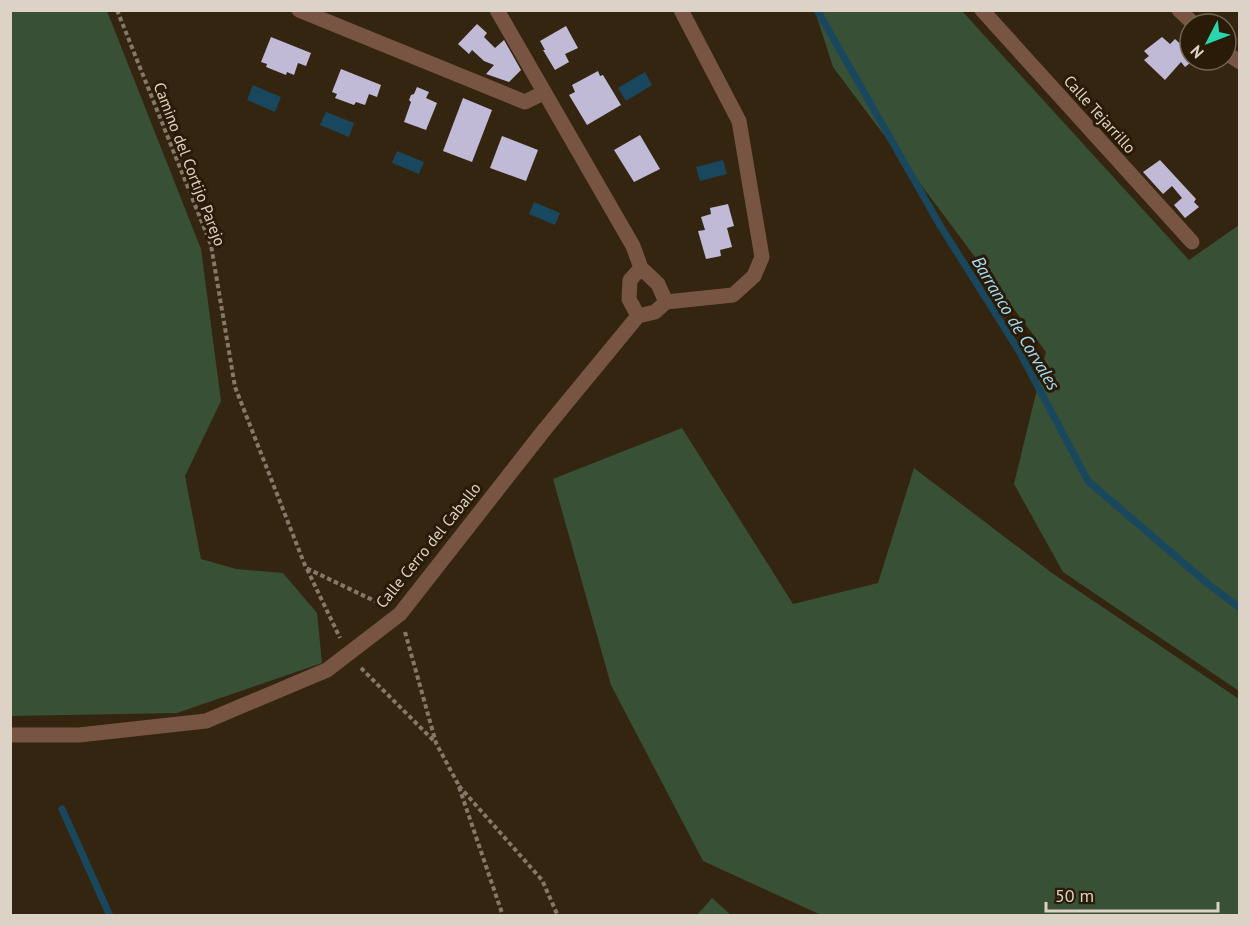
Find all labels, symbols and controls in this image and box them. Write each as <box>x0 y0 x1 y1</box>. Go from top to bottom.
north arrow <box>1178 12 1238 72</box>
text: N <box>1186 41 1208 63</box>
street label: Calle Tejarrillo <box>1060 71 1140 157</box>
street label: Camino del Cortijo Parejo <box>149 79 231 249</box>
water label: Barranco de Corvales <box>967 252 1066 395</box>
street label: Calle Cerro del Caballo <box>371 478 485 612</box>
scale bar <box>1046 875 1218 913</box>
text: 50 m <box>1055 884 1094 907</box>

